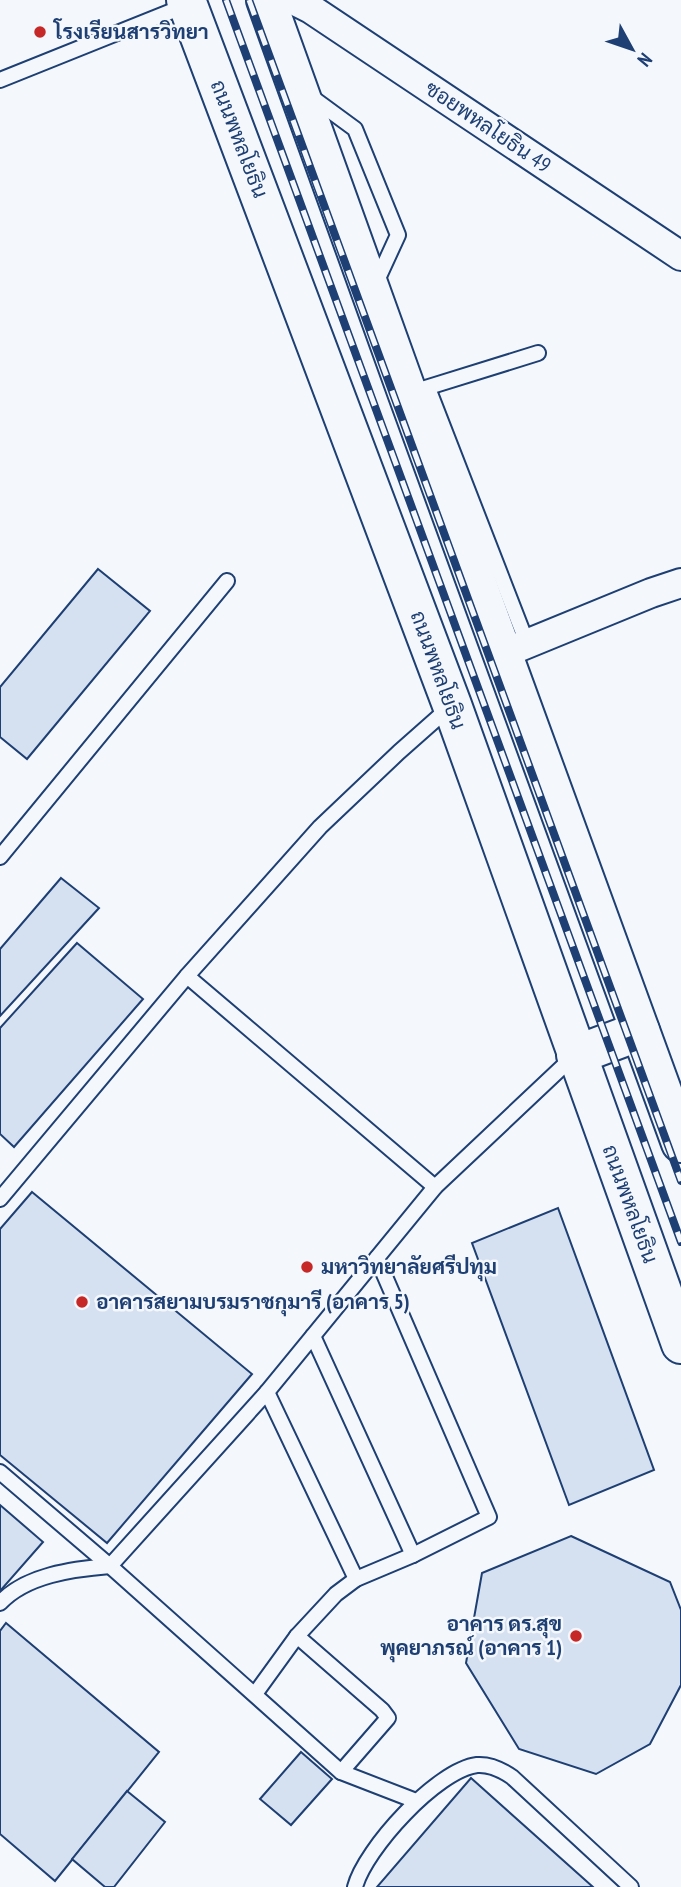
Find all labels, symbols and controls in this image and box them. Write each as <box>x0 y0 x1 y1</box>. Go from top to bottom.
north arrow <box>597 14 667 84</box>
place label: โรงเรียนสารวิทยา <box>52 18 209 45</box>
marker: โรงเรียนสารวิทยา <box>32 24 48 40</box>
text: N <box>633 48 658 72</box>
street label: ซอยพหลโยธิน 49 <box>420 75 556 179</box>
street label: ถนนพหลโยธิน <box>205 76 274 202</box>
street label: ถนนพหลโยธิน <box>405 607 472 733</box>
street label: ถนนพหลโยธิน <box>597 1141 664 1267</box>
place label: มหาวิทยาลัยศรีปทุม <box>321 1253 497 1282</box>
marker: มหาวิทยาลัยศรีปทุม <box>299 1259 315 1275</box>
place label: อาคารสยามบรมราชกุมารี (อาคาร 5) <box>96 1288 410 1317</box>
marker: อาคารสยามบรมราชกุมารี (อาคาร 5) <box>74 1294 90 1310</box>
place label: อาคาร ดร.สุข พุคยาภรณ์ (อาคาร 1) <box>380 1610 562 1663</box>
marker: อาคาร ดร.สุข พุคยาภรณ์ (อาคาร 1) <box>568 1628 584 1644</box>

